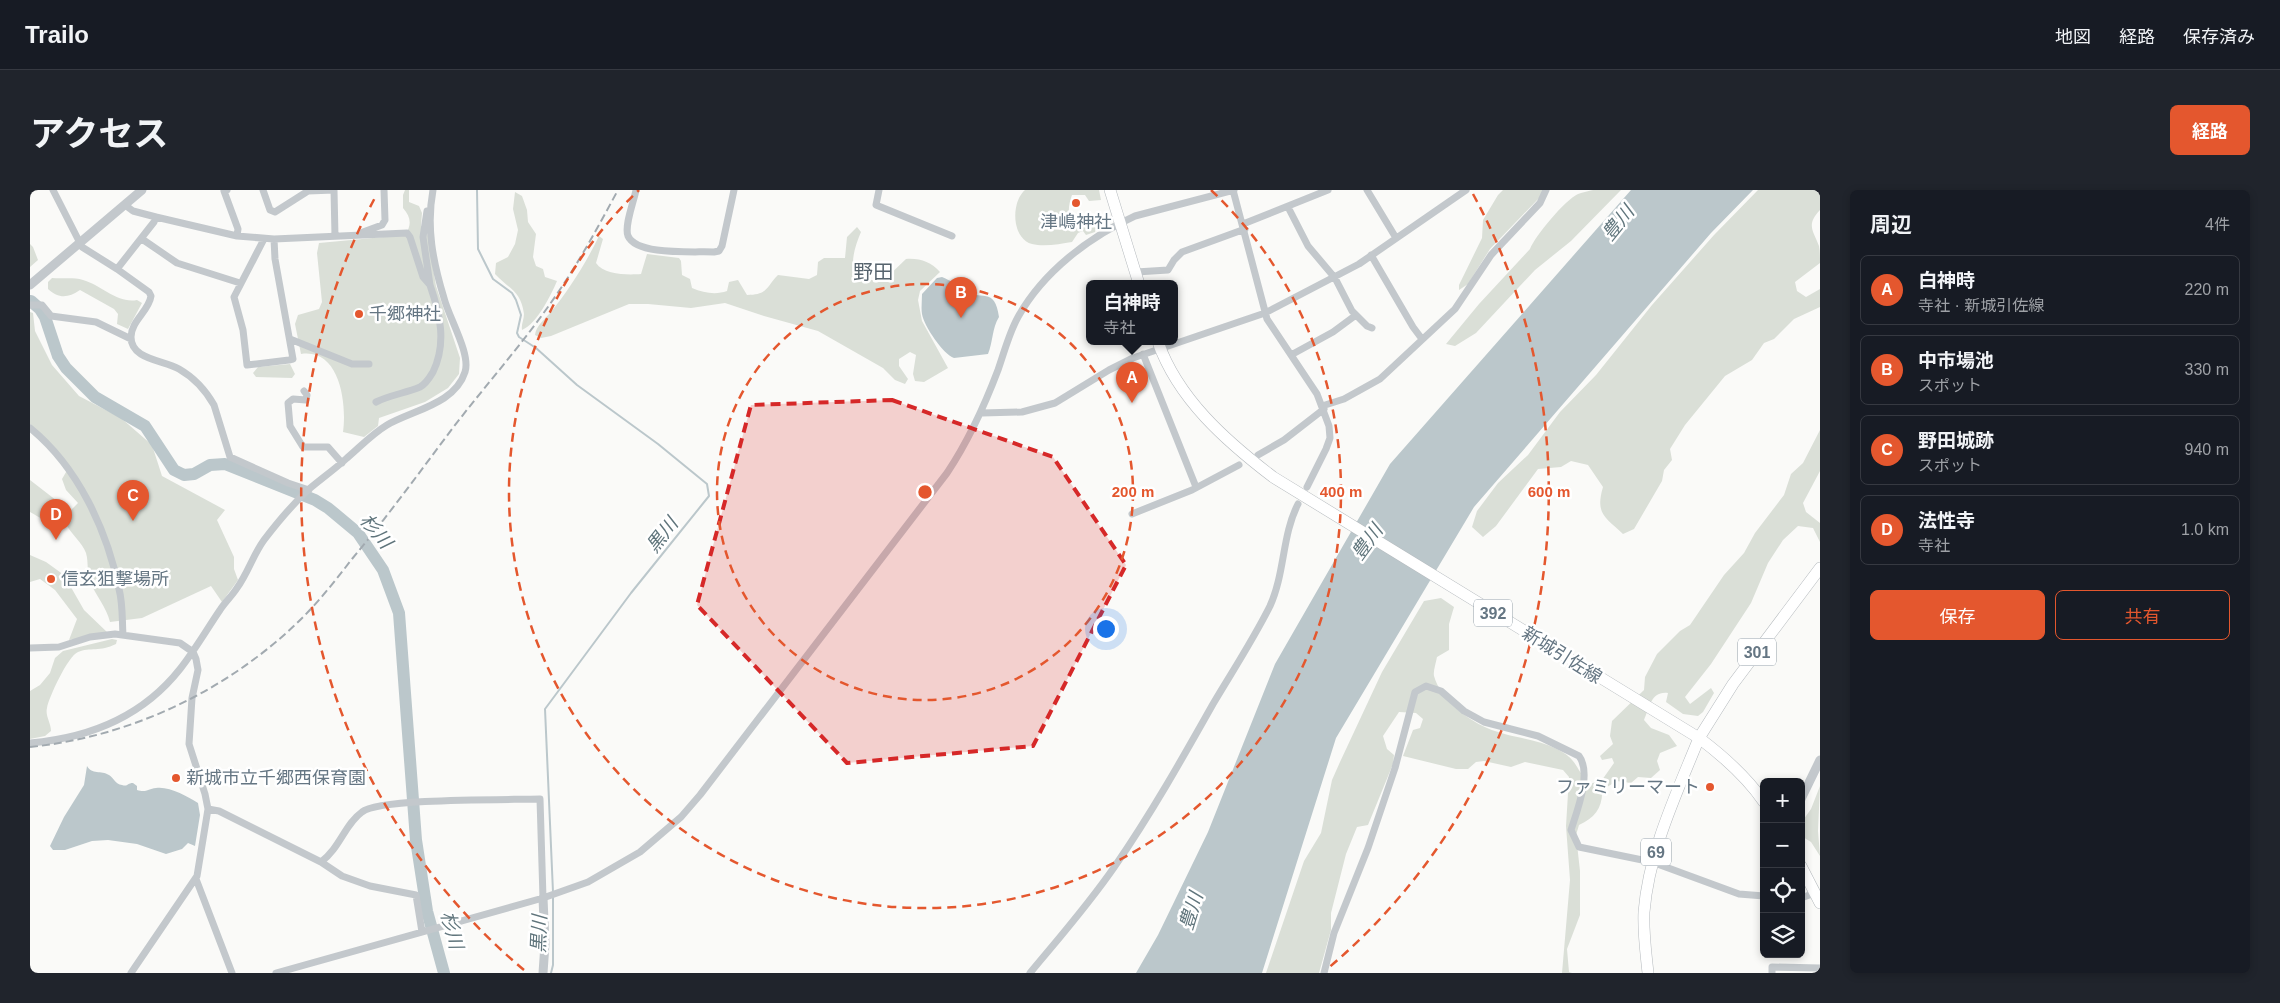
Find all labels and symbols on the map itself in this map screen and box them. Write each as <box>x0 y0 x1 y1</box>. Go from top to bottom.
marker: 津嶋神社 <box>1070 197 1082 209</box>
water label: 豊川 <box>1598 200 1639 244</box>
place label: 津嶋神社 <box>1040 212 1112 232</box>
district label: 野田 <box>853 261 893 283</box>
pin: B <box>945 277 977 318</box>
place label: 千郷神社 <box>369 304 441 324</box>
marker: 千郷神社 <box>353 308 365 320</box>
pin: A <box>1116 362 1148 403</box>
pin: C <box>117 480 149 521</box>
centre of rings <box>916 483 934 501</box>
text: 200 m <box>1112 483 1154 500</box>
text: 400 m <box>1320 483 1362 500</box>
text: 600 m <box>1528 483 1570 500</box>
pin: D <box>40 499 72 540</box>
water label: 杉川 <box>356 510 398 554</box>
water label: 黒川 <box>642 512 683 556</box>
water label: 豊川 <box>1347 519 1388 564</box>
place label: 信玄狙撃場所 <box>61 569 169 589</box>
marker: 信玄狙撃場所 <box>45 573 57 585</box>
road number: 392 <box>1474 599 1512 626</box>
your location <box>1093 616 1119 642</box>
street label: 新城引佐線 <box>1519 623 1605 687</box>
road number: 301 <box>1738 638 1776 666</box>
place label: 新城市立千郷西保育園 <box>186 768 366 788</box>
marker: 新城市立千郷西保育園 <box>170 772 182 784</box>
place label: ファミリーマート <box>1556 777 1700 797</box>
marker: ファミリーマート <box>1704 781 1716 793</box>
road number: 69 <box>1641 839 1671 866</box>
water label: 豊川 <box>1175 888 1207 932</box>
water label: 杉川 <box>437 909 468 953</box>
water label: 黒川 <box>528 913 550 953</box>

